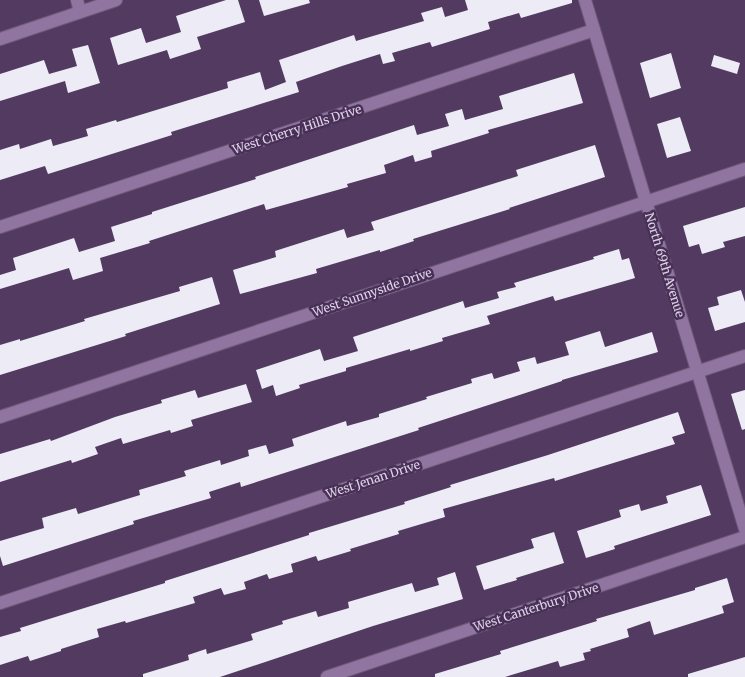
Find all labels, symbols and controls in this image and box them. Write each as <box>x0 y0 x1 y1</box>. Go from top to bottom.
street label: West Cherry Hills Drive <box>230 101 363 157</box>
street label: North 69th Avenue <box>642 211 688 319</box>
street label: West Sunnyside Drive <box>309 264 434 320</box>
street label: West Jenan Drive <box>323 457 422 502</box>
street label: West Canterbury Drive <box>471 580 600 635</box>

